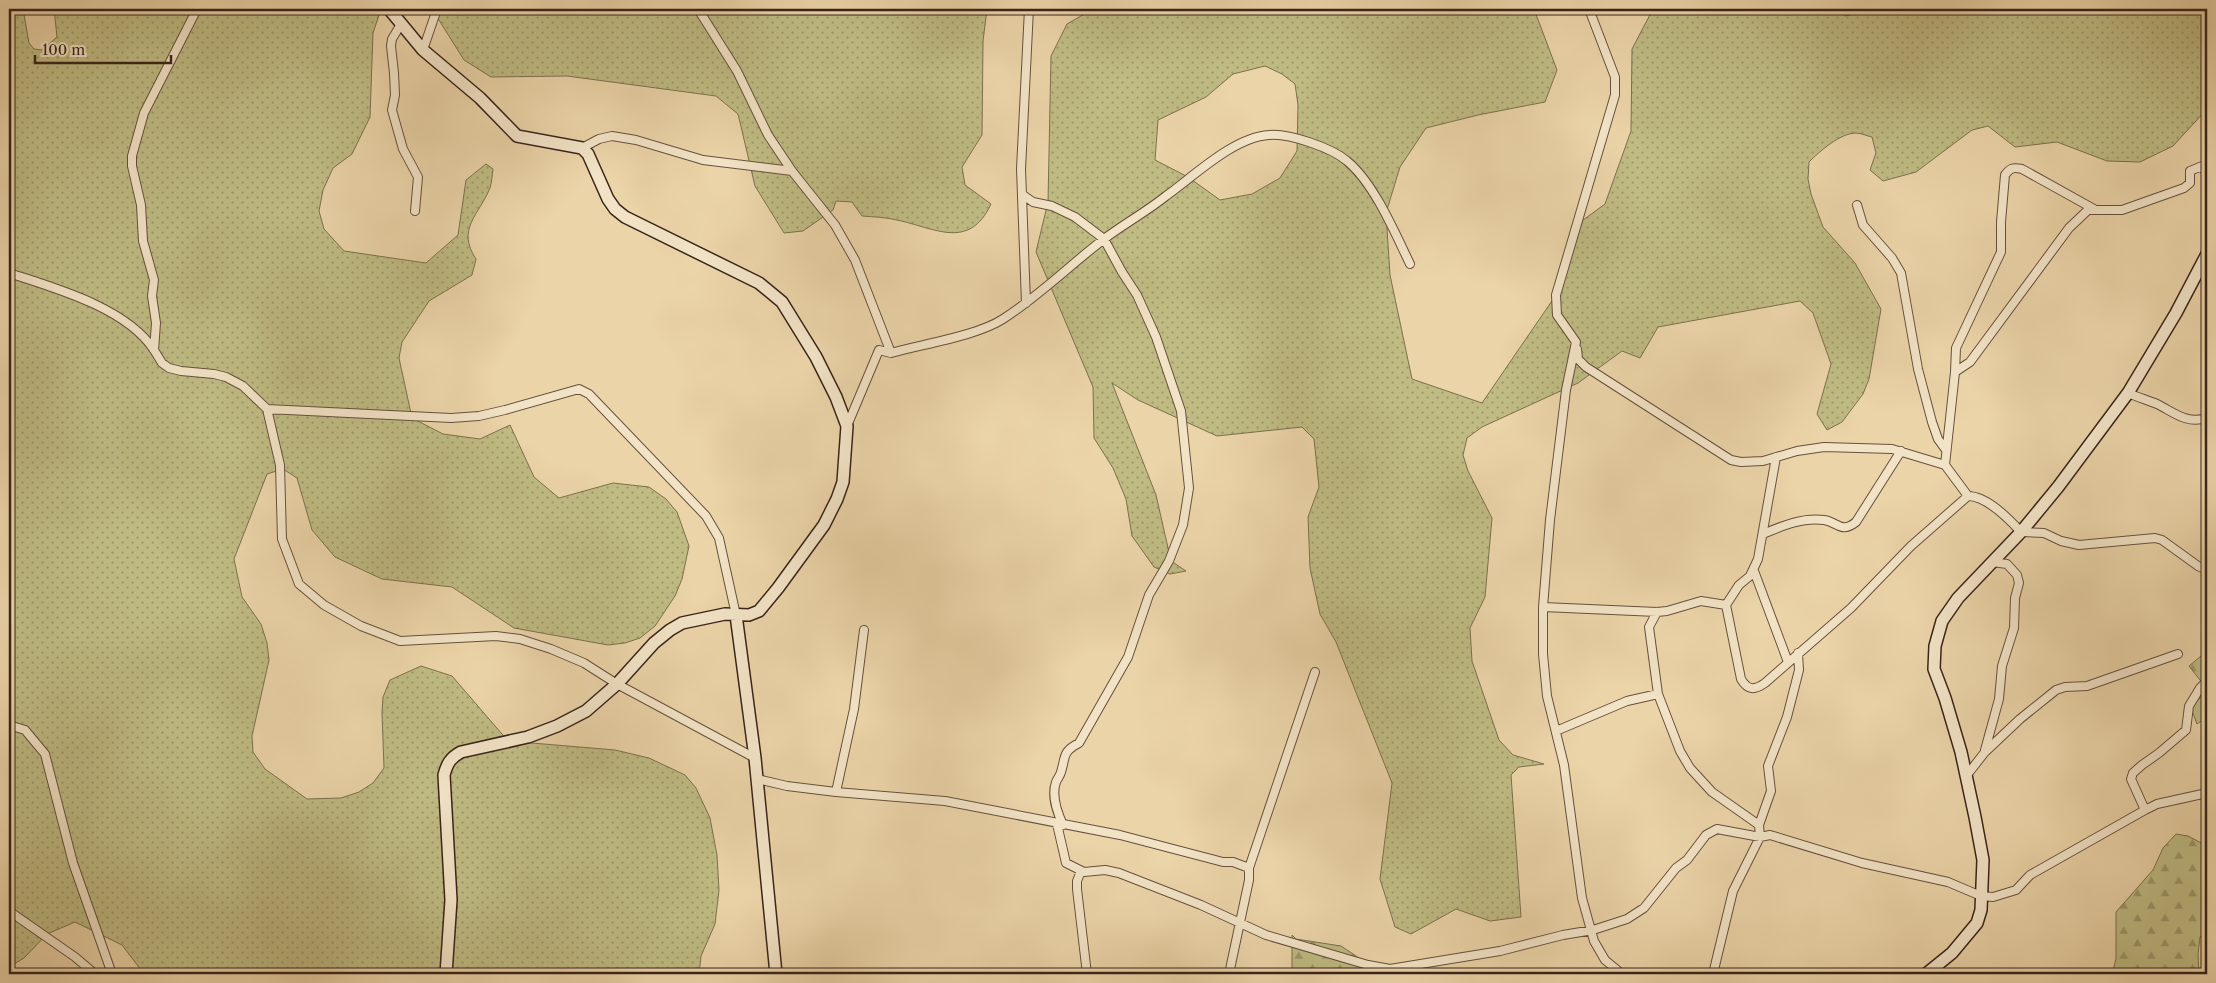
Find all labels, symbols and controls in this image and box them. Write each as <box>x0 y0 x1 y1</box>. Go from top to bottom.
scale bar <box>35 32 171 64</box>
text: 100 m <box>42 40 85 59</box>

